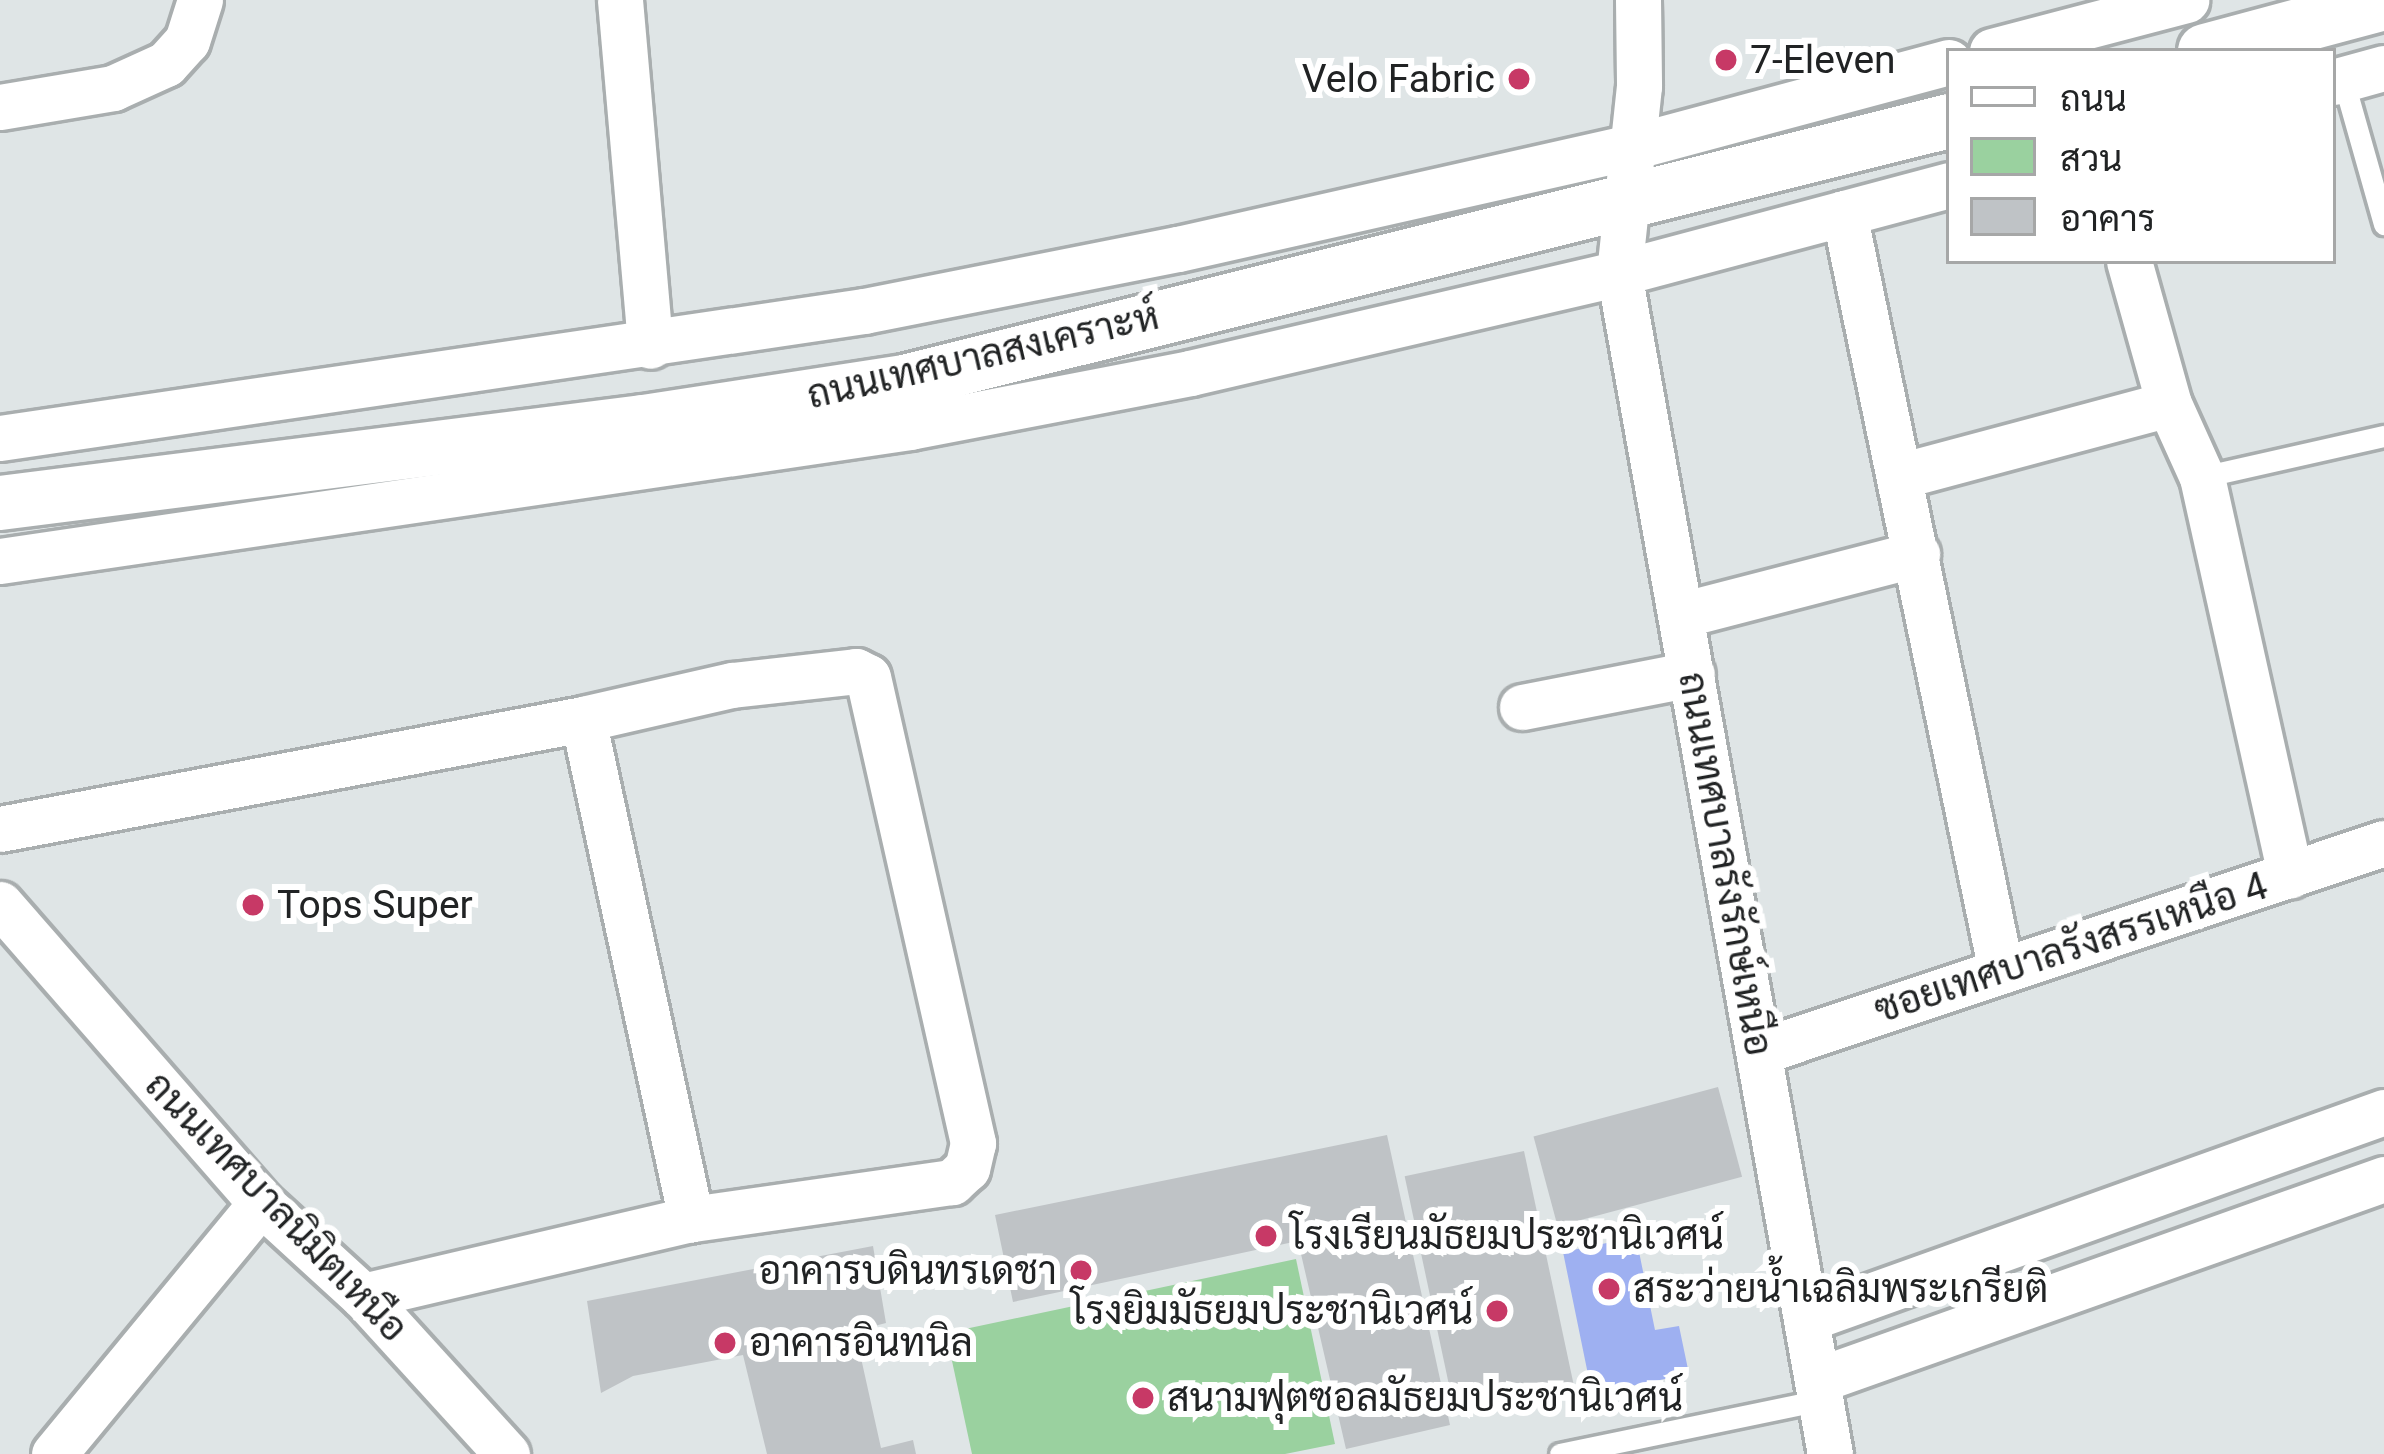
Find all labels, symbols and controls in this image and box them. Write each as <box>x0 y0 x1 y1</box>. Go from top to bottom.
place label: 7-Eleven <box>1750 37 1896 83</box>
marker: 7-Eleven <box>1713 47 1739 73</box>
legend <box>1946 48 2336 264</box>
place label: Velo Fabric <box>1302 56 1495 102</box>
marker: Velo Fabric <box>1506 66 1532 92</box>
text: ถนน <box>2060 78 2127 120</box>
text: สวน <box>2060 138 2122 180</box>
text: อาคาร <box>2060 198 2155 240</box>
street label: ถนนเทศบาลสงเคราะห์ <box>803 293 1163 419</box>
street label: ถนนเทศบาลรังรักษ์เหนือ <box>1668 668 1782 1060</box>
street label: ซอยเทศบาลรังสรรเหนือ 4 <box>1869 862 2273 1034</box>
place label: Tops Super <box>277 882 473 928</box>
marker: Tops Super <box>240 892 266 918</box>
street label: ถนนเทศบาลนิมิตเหนือ <box>135 1062 417 1352</box>
place label: โรงเรียนมัธยมประชานิเวศน์ <box>1290 1213 1724 1259</box>
marker: โรงเรียนมัธยมประชานิเวศน์ <box>1253 1223 1279 1249</box>
place label: อาคารบดินทรเดชา <box>759 1248 1057 1294</box>
marker: อาคารบดินทรเดชา <box>1068 1258 1094 1284</box>
place label: สระว่ายนํ้าเฉลิมพระเกรียติ <box>1633 1266 2048 1312</box>
marker: สระว่ายนํ้าเฉลิมพระเกรียติ <box>1596 1276 1622 1302</box>
place label: โรงยิมมัธยมประชานิเวศน์ <box>1071 1288 1473 1334</box>
marker: โรงยิมมัธยมประชานิเวศน์ <box>1484 1298 1510 1324</box>
place label: อาคารอินทนิล <box>749 1320 973 1366</box>
marker: อาคารอินทนิล <box>712 1330 738 1356</box>
place label: สนามฟุตซอลมัธยมประชานิเวศน์ <box>1167 1375 1683 1421</box>
marker: สนามฟุตซอลมัธยมประชานิเวศน์ <box>1130 1385 1156 1411</box>

